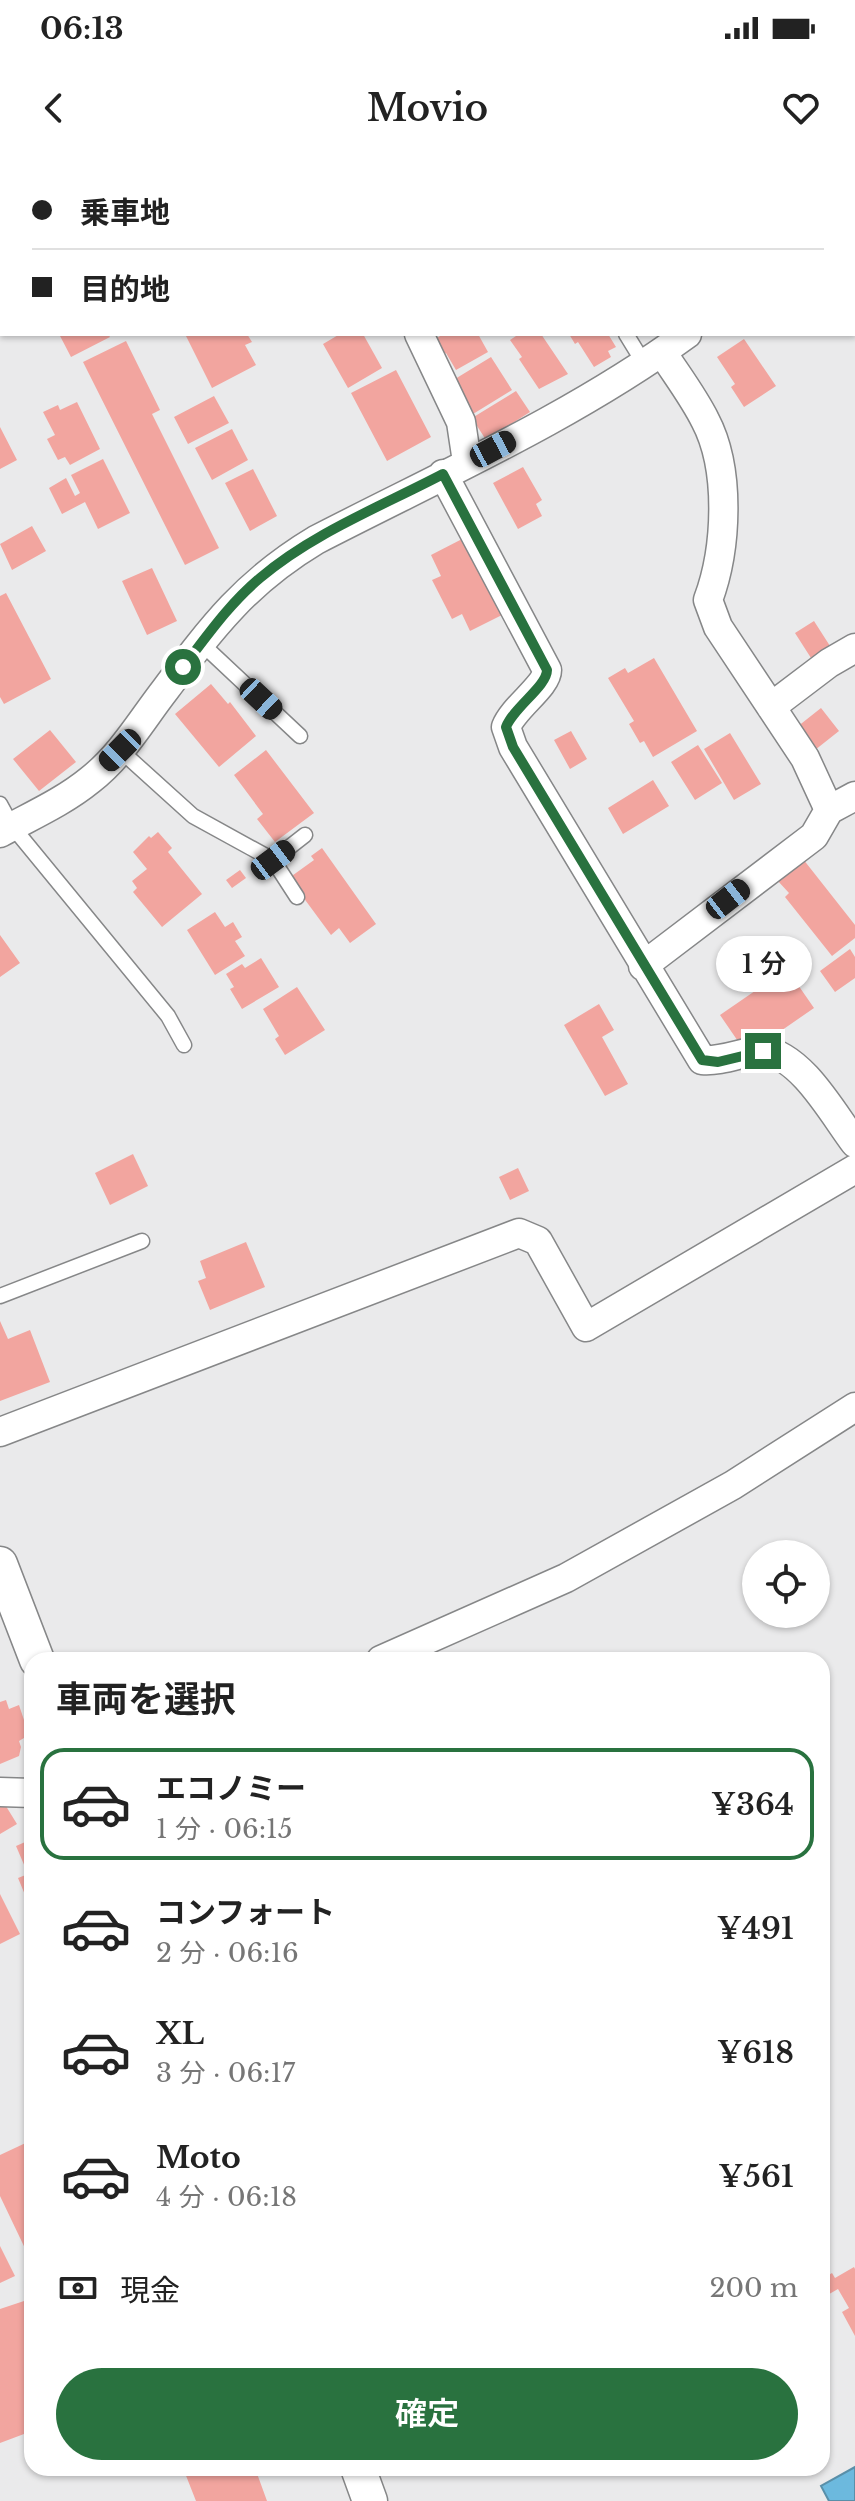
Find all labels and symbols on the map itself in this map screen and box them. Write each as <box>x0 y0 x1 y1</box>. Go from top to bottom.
car <box>466 427 520 471</box>
route start <box>165 649 201 685</box>
car <box>235 674 287 724</box>
car <box>95 725 145 775</box>
car <box>247 836 299 884</box>
car <box>702 875 754 923</box>
callout: 1 分 <box>715 935 811 991</box>
route end <box>745 1033 781 1069</box>

